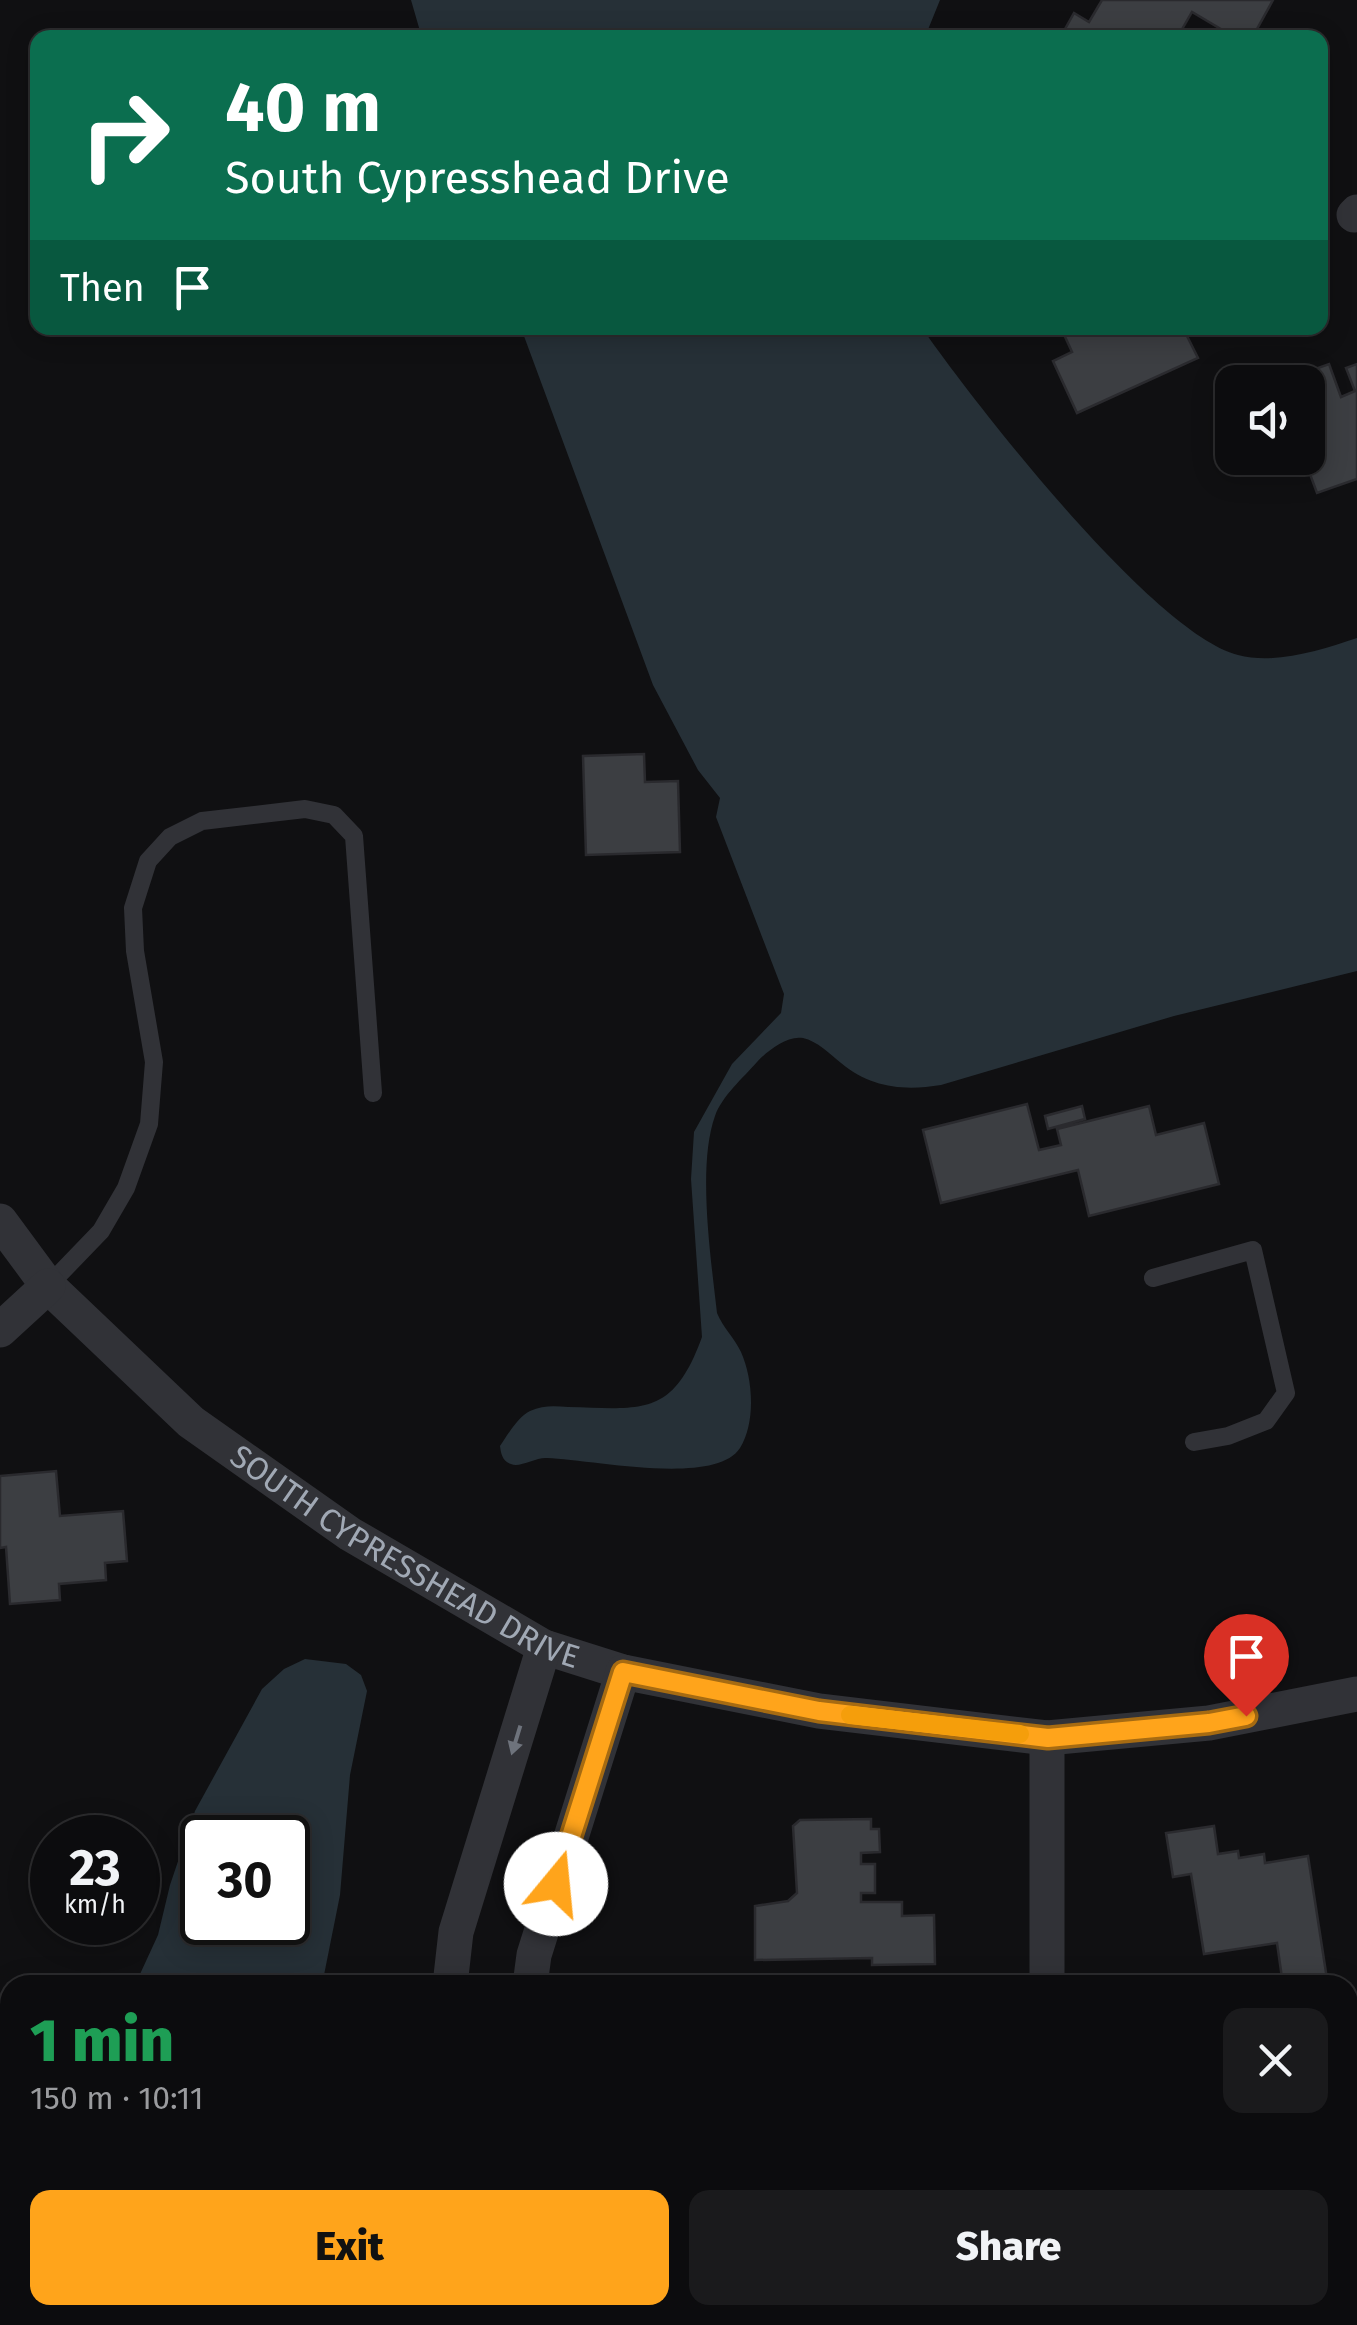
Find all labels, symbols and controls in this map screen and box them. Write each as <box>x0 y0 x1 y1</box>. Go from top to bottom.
text: 40 m <box>225 66 381 150</box>
icon: right <box>60 70 190 200</box>
text: South Cypresshead Drive <box>225 151 730 205</box>
icon: arrive <box>165 260 220 315</box>
text: Then <box>60 265 145 311</box>
map controls <box>1215 365 1325 475</box>
button: sound <box>1215 365 1325 475</box>
street label: SOUTH CYPRESSHEAD DRIVE <box>223 1437 584 1676</box>
pin <box>1204 1614 1289 1717</box>
icon: arrive <box>1219 1629 1274 1684</box>
one-way arrow <box>507 1725 522 1755</box>
speed limit sign: 30 <box>180 1815 310 1945</box>
position arrow <box>504 1832 608 1936</box>
text: 23 <box>69 1838 121 1898</box>
text: km/h <box>64 1890 126 1920</box>
text: 1 min <box>30 2005 174 2077</box>
button: close <box>1223 2008 1328 2113</box>
text: 150 m · 10:11 <box>30 2079 204 2117</box>
button: Exit <box>30 2190 669 2305</box>
button: Share <box>689 2190 1328 2305</box>

